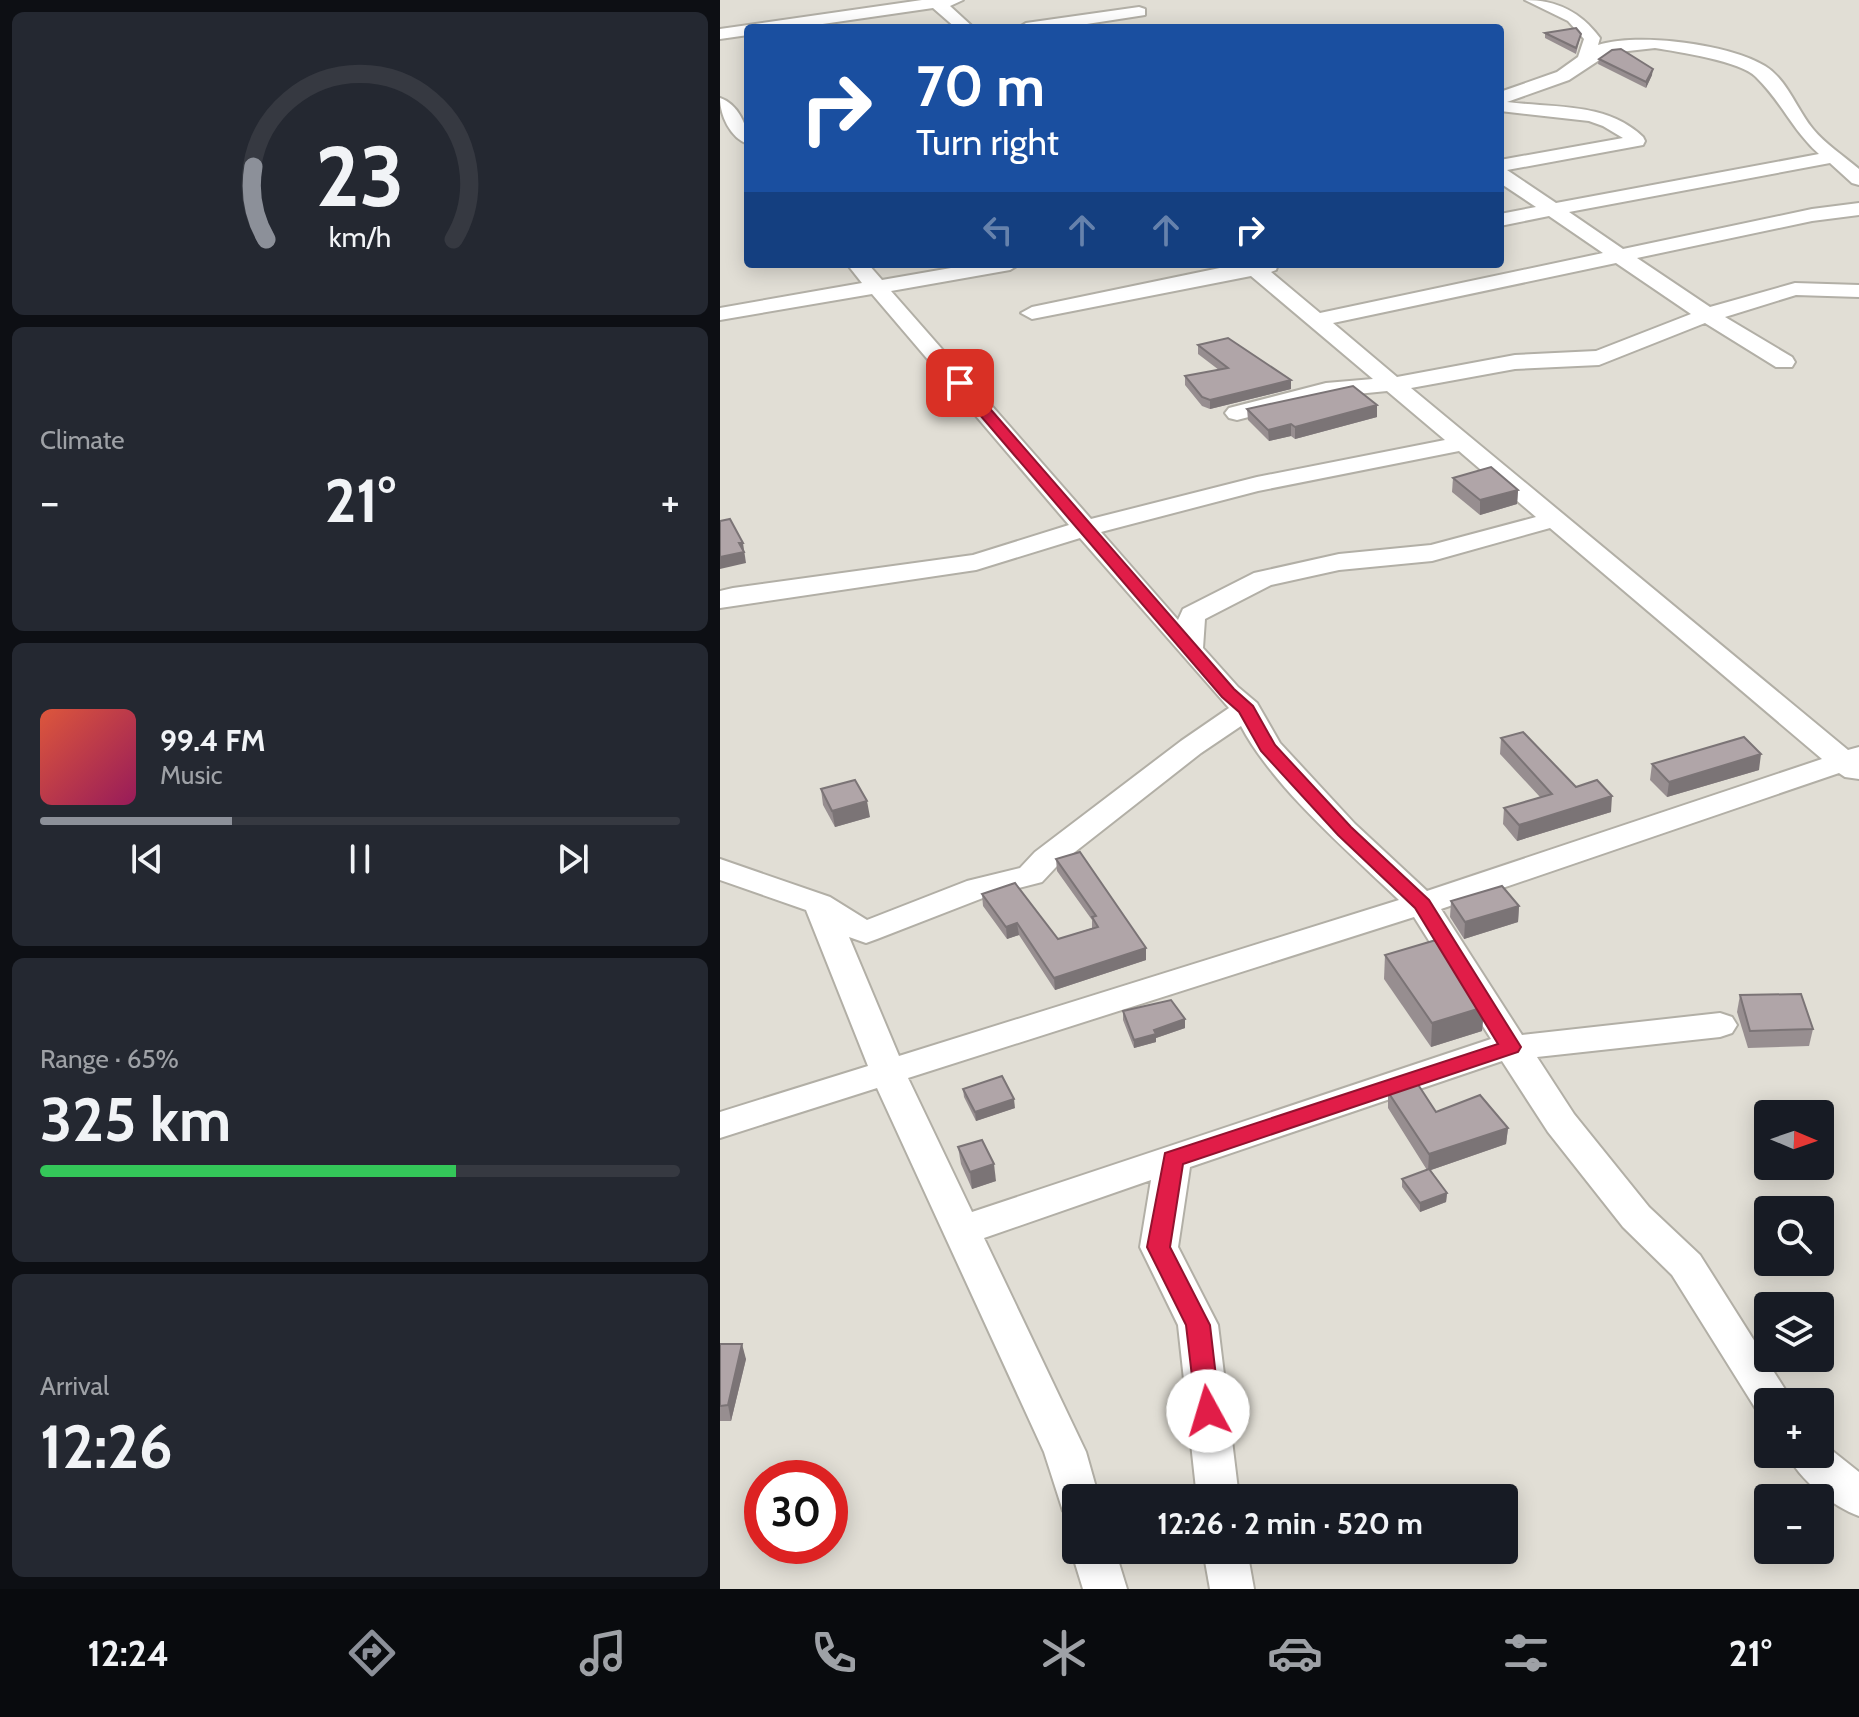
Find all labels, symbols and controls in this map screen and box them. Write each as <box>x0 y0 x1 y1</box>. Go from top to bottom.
text: 70 m <box>916 52 1045 120</box>
icon: right <box>784 56 888 160</box>
text: Turn right <box>916 120 1059 164</box>
text: 23 <box>316 125 404 226</box>
icon: left <box>976 208 1020 252</box>
icon: ahead <box>1060 208 1104 252</box>
icon: ahead <box>1144 208 1188 252</box>
icon: right <box>1228 208 1272 252</box>
text: km/h <box>329 219 391 254</box>
pin <box>926 349 994 417</box>
icon: arrive <box>938 361 982 405</box>
text: Climate <box>40 424 125 456</box>
text: 21° <box>324 464 396 537</box>
text: − <box>40 475 59 528</box>
text: + <box>661 475 680 528</box>
text: 99.4 FM <box>160 722 266 759</box>
text: Music <box>160 759 223 791</box>
icon: previous <box>125 837 169 881</box>
icon: pause <box>338 837 382 881</box>
icon: next <box>551 837 595 881</box>
text: Range · 65% <box>40 1043 179 1075</box>
text: 325 km <box>40 1083 231 1156</box>
north arrow <box>1754 1100 1834 1180</box>
map controls <box>1754 1100 1834 1564</box>
button: search <box>1754 1196 1834 1276</box>
button: layers <box>1754 1292 1834 1372</box>
position arrow <box>1166 1369 1250 1453</box>
text: Arrival <box>40 1370 109 1402</box>
button: + <box>1754 1388 1834 1468</box>
text: 12:26 <box>40 1410 173 1483</box>
speed limit sign: 30 <box>744 1460 848 1564</box>
button: − <box>1754 1484 1834 1564</box>
text: 12:26 · 2 min · 520 m <box>1157 1505 1423 1542</box>
icon: directions <box>344 1625 400 1681</box>
icon: music <box>575 1625 631 1681</box>
icon: phone <box>806 1625 862 1681</box>
icon: climate <box>1036 1625 1092 1681</box>
icon: car <box>1267 1625 1323 1681</box>
icon: filters <box>1498 1625 1554 1681</box>
text: 12:24 <box>87 1631 169 1675</box>
text: 21° <box>1729 1631 1772 1675</box>

